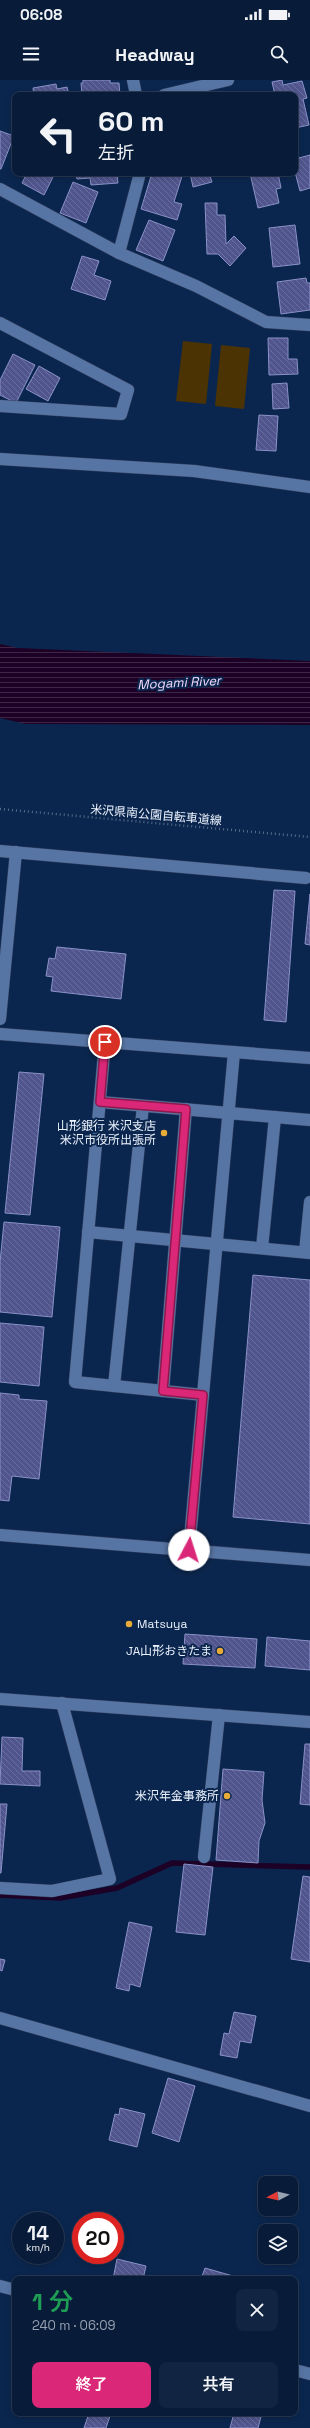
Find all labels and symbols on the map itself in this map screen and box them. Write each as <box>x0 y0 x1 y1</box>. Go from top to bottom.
water label: Mogami River <box>137 672 223 693</box>
street label: 米沢県南公園自転車道線 <box>90 801 222 829</box>
pin <box>88 1025 122 1059</box>
place label: 山形銀行 米沢支店 米沢市役所出張所 <box>57 1118 156 1148</box>
marker: 山形銀行 米沢支店 米沢市役所出張所 <box>159 1128 169 1138</box>
position arrow <box>168 1529 210 1571</box>
place label: Matsuya <box>137 1616 187 1632</box>
marker: Matsuya <box>124 1619 134 1629</box>
place label: JA山形おきたま <box>126 1643 212 1659</box>
marker: JA山形おきたま <box>215 1646 225 1656</box>
place label: 米沢年金事務所 <box>135 1788 219 1804</box>
marker: 米沢年金事務所 <box>222 1791 232 1801</box>
north arrow <box>258 2176 298 2216</box>
speed limit sign: 20 <box>72 2212 124 2264</box>

